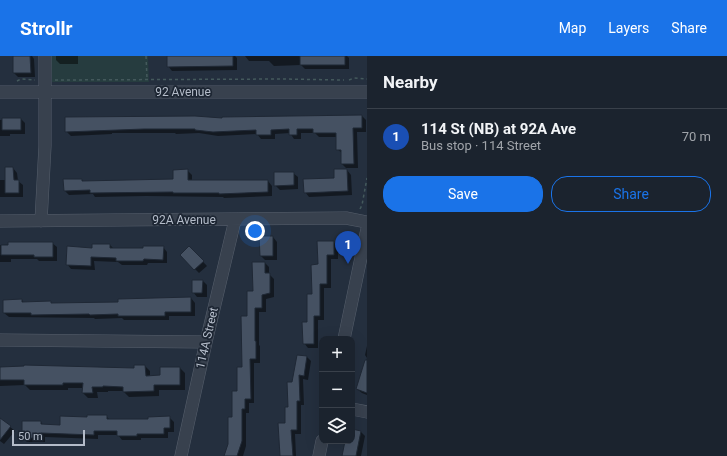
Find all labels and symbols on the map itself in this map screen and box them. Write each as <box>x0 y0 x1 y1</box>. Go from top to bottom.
street label: 92 Avenue <box>155 85 211 99</box>
street label: 92A Avenue <box>152 213 216 227</box>
your location <box>245 221 265 241</box>
pin: 1 <box>335 231 361 264</box>
street label: 114A Street <box>193 306 221 370</box>
scale bar <box>12 428 85 447</box>

